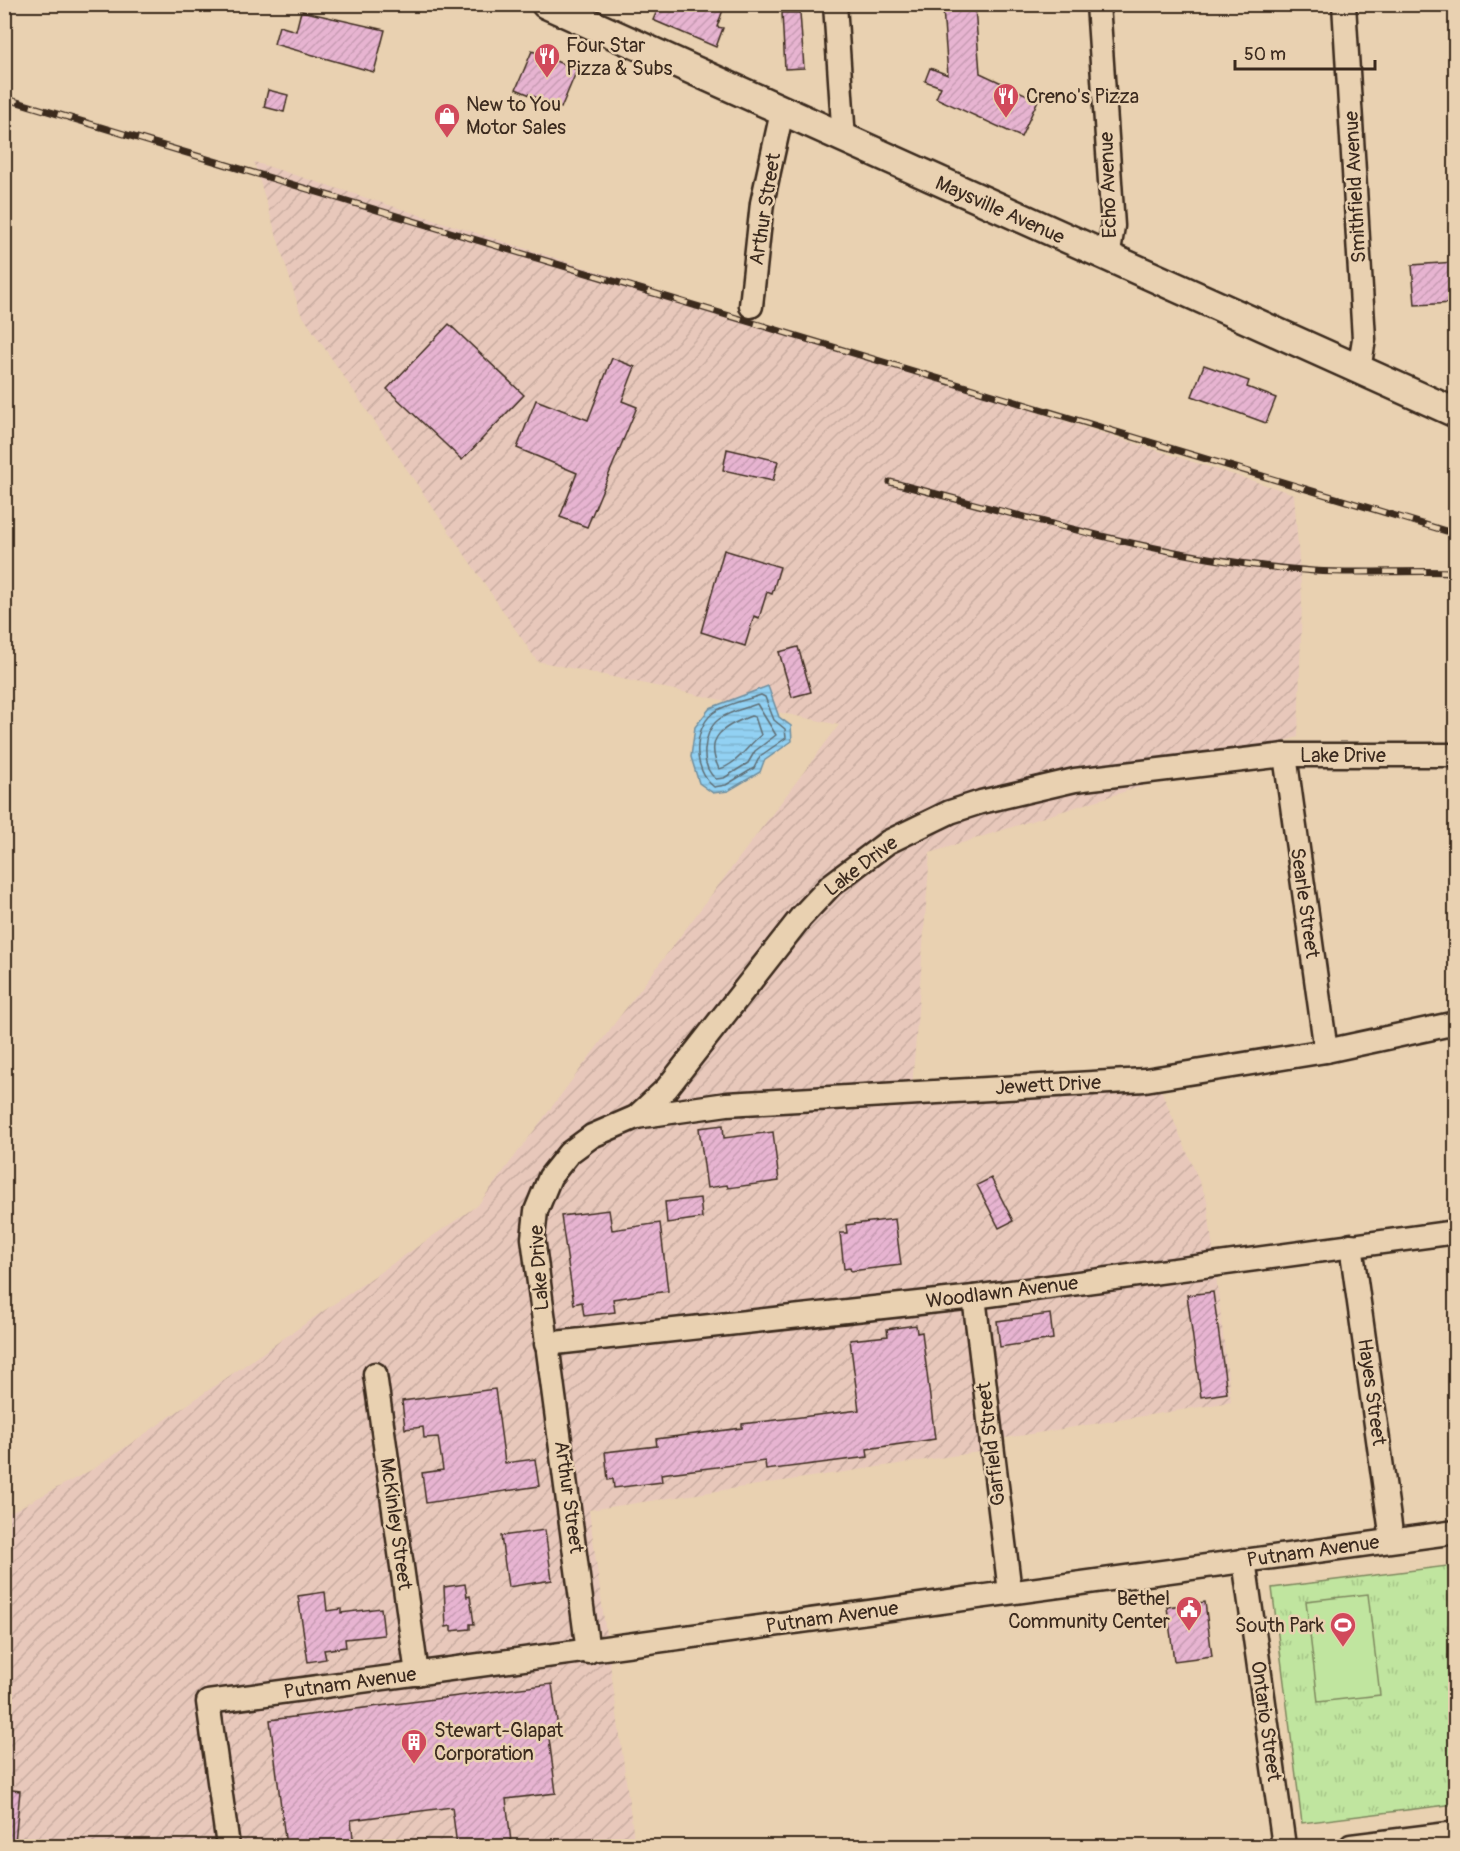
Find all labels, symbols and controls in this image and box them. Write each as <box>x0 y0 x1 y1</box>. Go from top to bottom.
place label: Four Star Pizza & Subs <box>566 33 672 81</box>
scale bar <box>1235 33 1374 71</box>
restaurant icon: Four Star Pizza & Subs <box>532 41 562 79</box>
text: 50 m <box>1244 43 1286 66</box>
restaurant icon: Creno's Pizza <box>991 81 1021 119</box>
place label: Creno's Pizza <box>1026 84 1139 109</box>
place label: New to You Motor Sales <box>466 92 566 140</box>
shop icon: New to You Motor Sales <box>432 101 462 139</box>
street label: Smithfield Avenue <box>1339 110 1371 264</box>
street label: Echo Avenue <box>1094 131 1122 239</box>
street label: Arthur Street <box>744 150 786 267</box>
street label: Maysville Avenue <box>931 170 1069 250</box>
street label: Lake Drive <box>1300 743 1386 768</box>
street label: Lake Drive <box>819 830 903 902</box>
street label: Searle Street <box>1285 846 1325 961</box>
street label: Jewett Drive <box>994 1070 1102 1100</box>
street label: Lake Drive <box>524 1224 554 1312</box>
street label: Woodlawn Avenue <box>925 1270 1080 1314</box>
street label: Hayes Street <box>1352 1337 1392 1448</box>
street label: Garfield Street <box>971 1380 1011 1507</box>
street label: Arthur Street <box>549 1439 589 1556</box>
street label: McKinley Street <box>374 1456 418 1593</box>
street label: Putnam Avenue <box>1245 1529 1381 1573</box>
place label: Bethel Community Center <box>1008 1586 1170 1634</box>
public building icon: Bethel Community Center <box>1174 1594 1204 1632</box>
street label: Putnam Avenue <box>764 1595 900 1639</box>
sports icon: South Park <box>1328 1610 1358 1648</box>
place label: South Park <box>1235 1613 1325 1638</box>
street label: Ontario Street <box>1245 1659 1287 1784</box>
street label: Putnam Avenue <box>282 1661 418 1705</box>
place label: Stewart-Glapat Corporation <box>434 1718 564 1766</box>
building icon: Stewart-Glapat Corporation <box>399 1727 429 1765</box>

